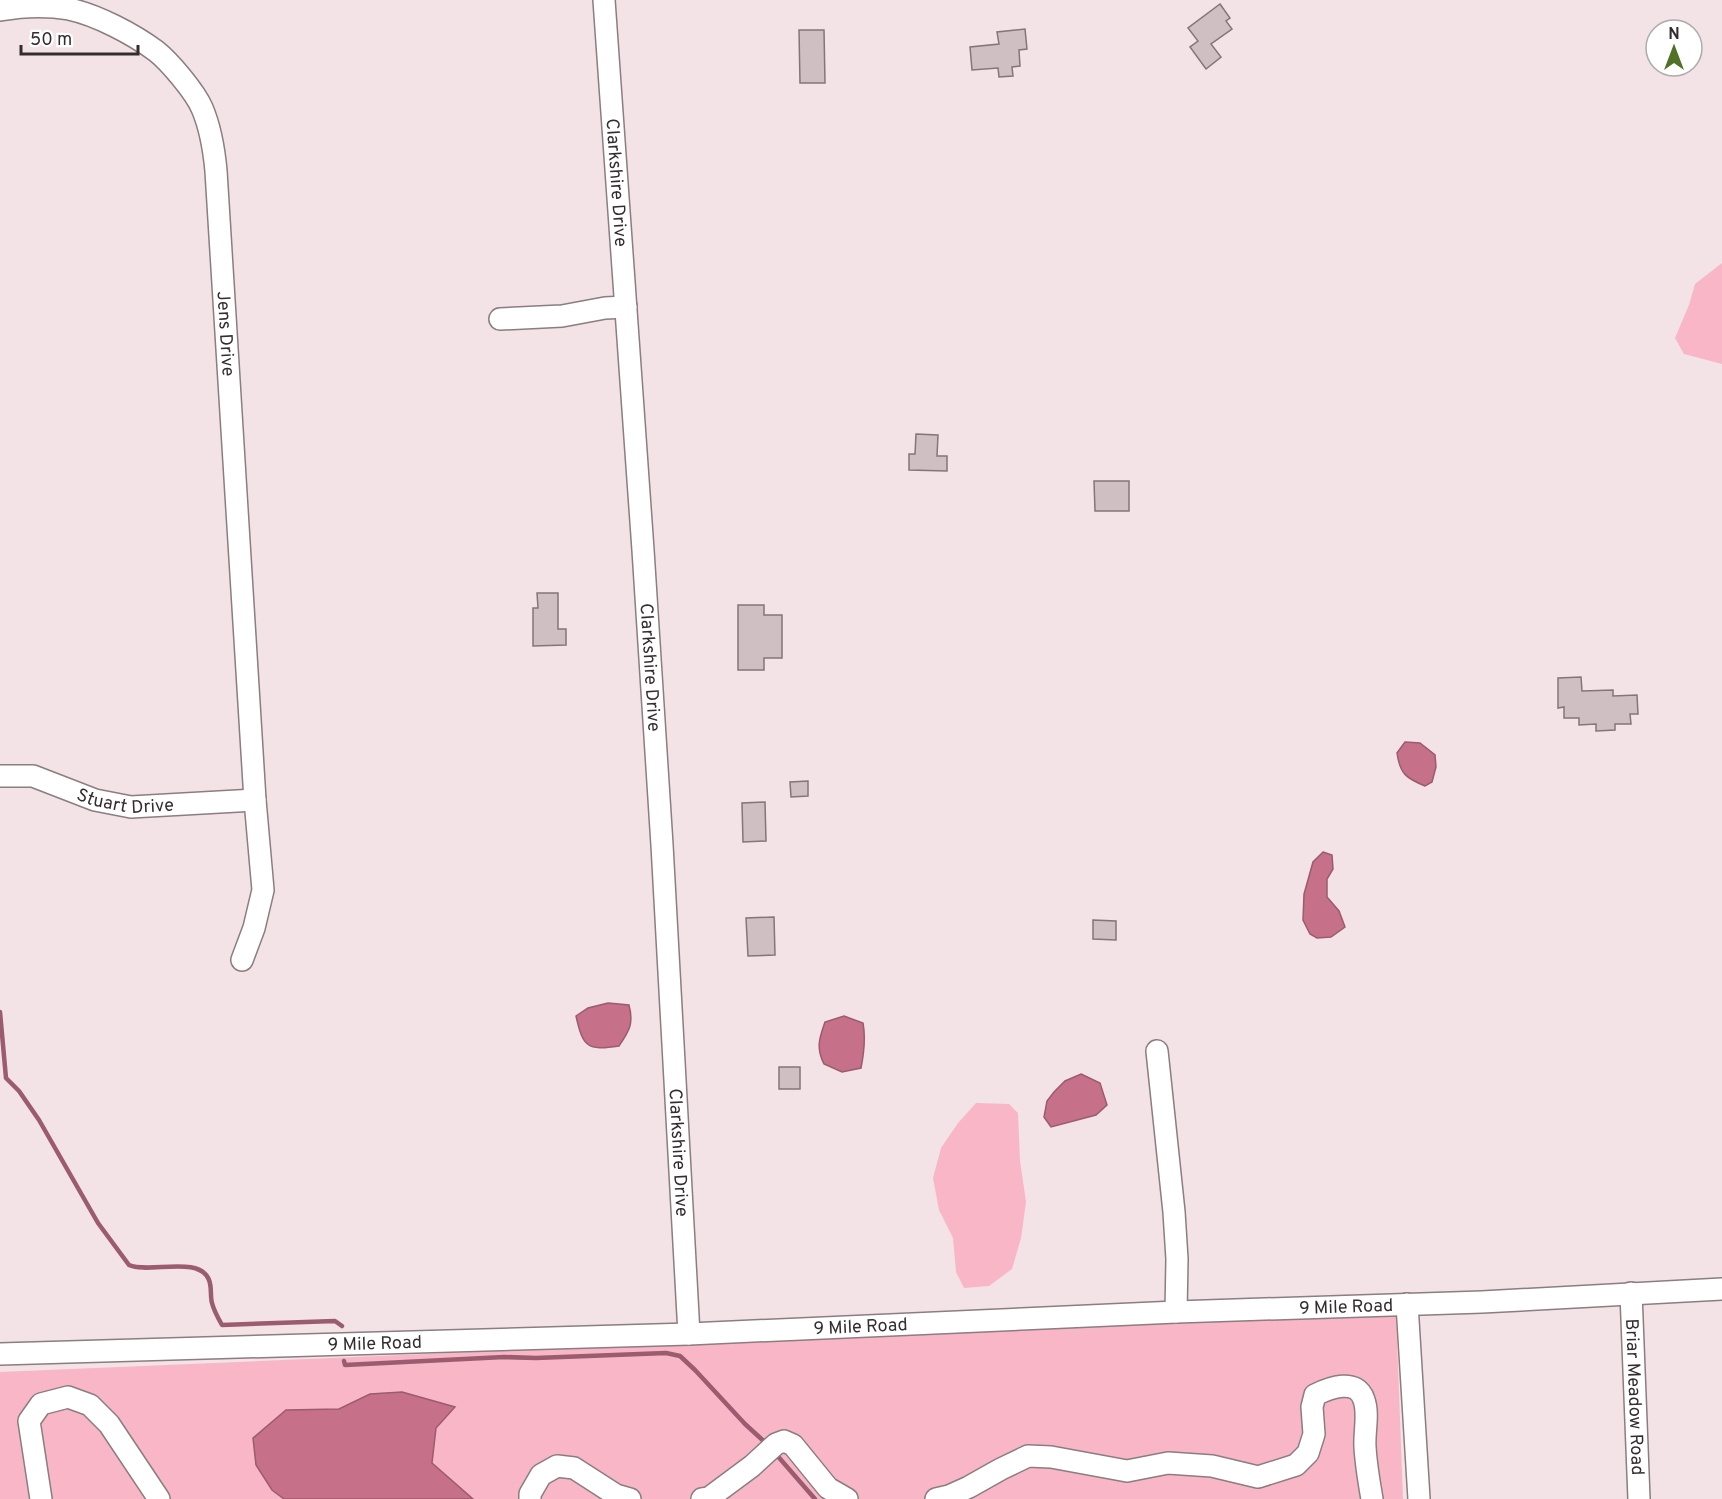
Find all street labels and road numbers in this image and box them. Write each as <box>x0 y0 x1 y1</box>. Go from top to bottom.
street label: Clarkshire Drive <box>599 118 631 248</box>
street label: Jens Drive <box>210 291 239 377</box>
street label: Clarkshire Drive <box>633 603 665 732</box>
street label: Stuart Drive <box>73 784 174 820</box>
street label: Clarkshire Drive <box>662 1088 693 1217</box>
street label: 9 Mile Road <box>1299 1295 1394 1321</box>
street label: 9 Mile Road <box>813 1314 908 1341</box>
street label: Briar Meadow Road <box>1619 1318 1648 1476</box>
street label: 9 Mile Road <box>327 1332 422 1357</box>

